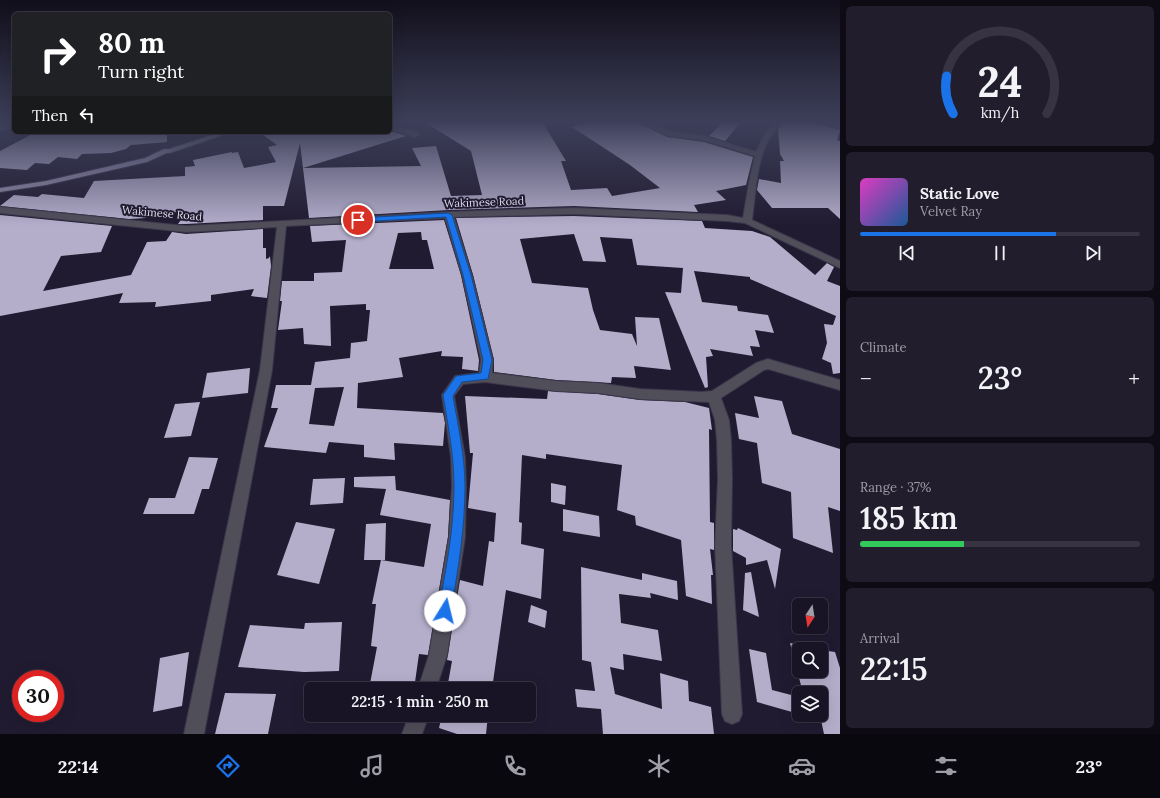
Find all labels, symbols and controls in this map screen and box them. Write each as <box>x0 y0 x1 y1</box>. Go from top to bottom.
text: 80 m <box>98 25 165 61</box>
icon: right <box>32 28 84 80</box>
text: 24 <box>978 55 1022 108</box>
text: Turn right <box>98 60 184 83</box>
text: km/h <box>981 103 1020 122</box>
icon: left <box>76 104 98 126</box>
text: Then <box>32 106 68 125</box>
text: Static Love <box>920 184 999 203</box>
street label: Wakimese Road <box>444 194 525 210</box>
street label: Wakimese Road <box>121 203 203 224</box>
pin <box>341 203 375 237</box>
text: Velvet Ray <box>920 203 982 220</box>
icon: arrive <box>347 209 369 231</box>
icon: previous <box>896 242 918 264</box>
icon: pause <box>989 242 1011 264</box>
icon: next <box>1082 242 1104 264</box>
text: Climate <box>860 339 907 356</box>
text: 23° <box>978 359 1022 397</box>
text: − <box>860 364 872 392</box>
text: + <box>1128 364 1140 392</box>
text: Range · 37% <box>860 479 931 496</box>
text: 185 km <box>860 499 958 537</box>
position arrow <box>424 590 466 632</box>
north arrow <box>792 598 828 634</box>
map controls <box>792 598 828 722</box>
text: Arrival <box>860 630 900 647</box>
button: search <box>792 642 828 678</box>
text: 22:15 <box>860 650 928 688</box>
speed limit sign: 30 <box>12 670 64 722</box>
button: layers <box>792 686 828 722</box>
text: 22:15 · 1 min · 250 m <box>351 692 489 711</box>
icon: directions <box>214 752 242 780</box>
icon: music <box>358 752 386 780</box>
icon: phone <box>501 752 529 780</box>
icon: climate <box>645 752 673 780</box>
icon: car <box>788 752 816 780</box>
icon: filters <box>932 752 960 780</box>
text: 22:14 <box>58 755 99 778</box>
text: 23° <box>1076 755 1102 778</box>

